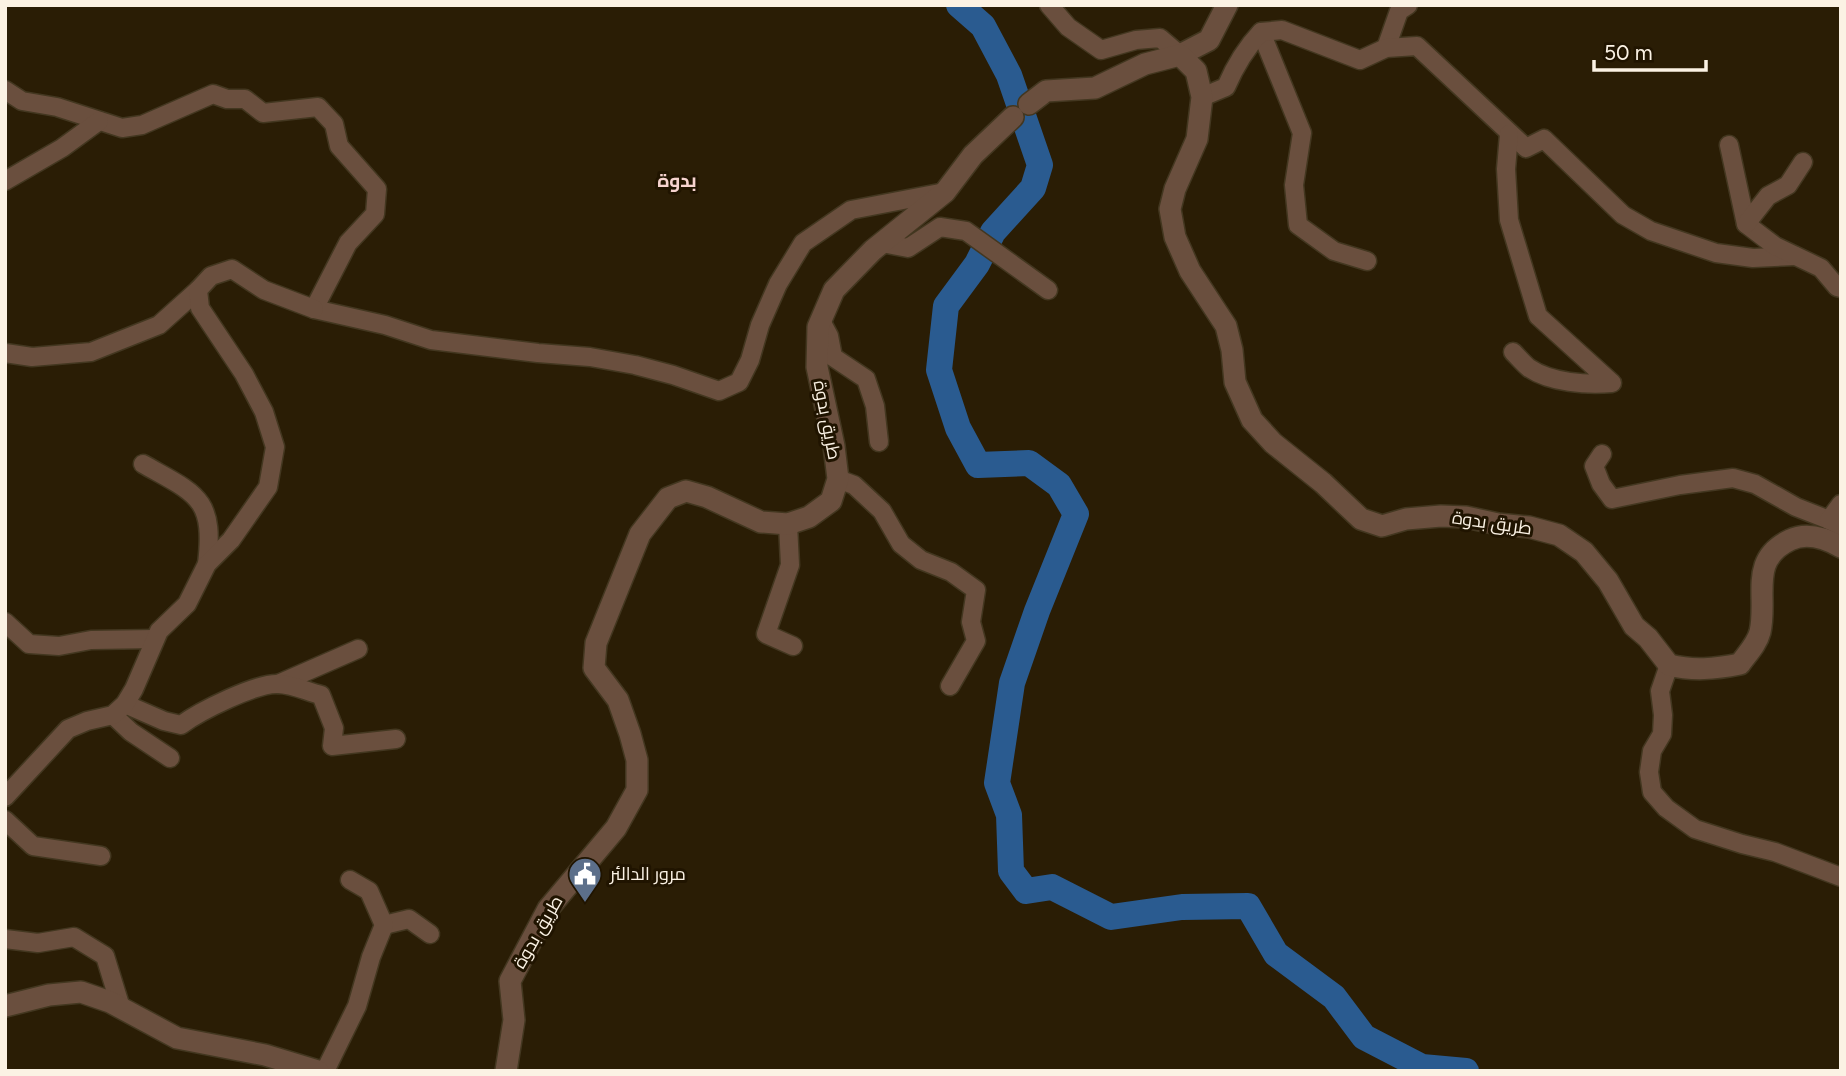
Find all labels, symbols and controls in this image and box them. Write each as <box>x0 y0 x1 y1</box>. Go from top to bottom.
scale bar <box>1594 28 1706 72</box>
text: 50 m <box>1604 40 1653 65</box>
district label: بدوة <box>657 169 697 192</box>
street label: طريق بدوة <box>808 378 845 462</box>
street label: طريق بدوة <box>1451 507 1533 540</box>
public building icon: مرور الدالئر <box>566 855 604 904</box>
place label: مرور الدالئر <box>609 863 686 885</box>
street label: طريق بدوة <box>508 892 568 973</box>

